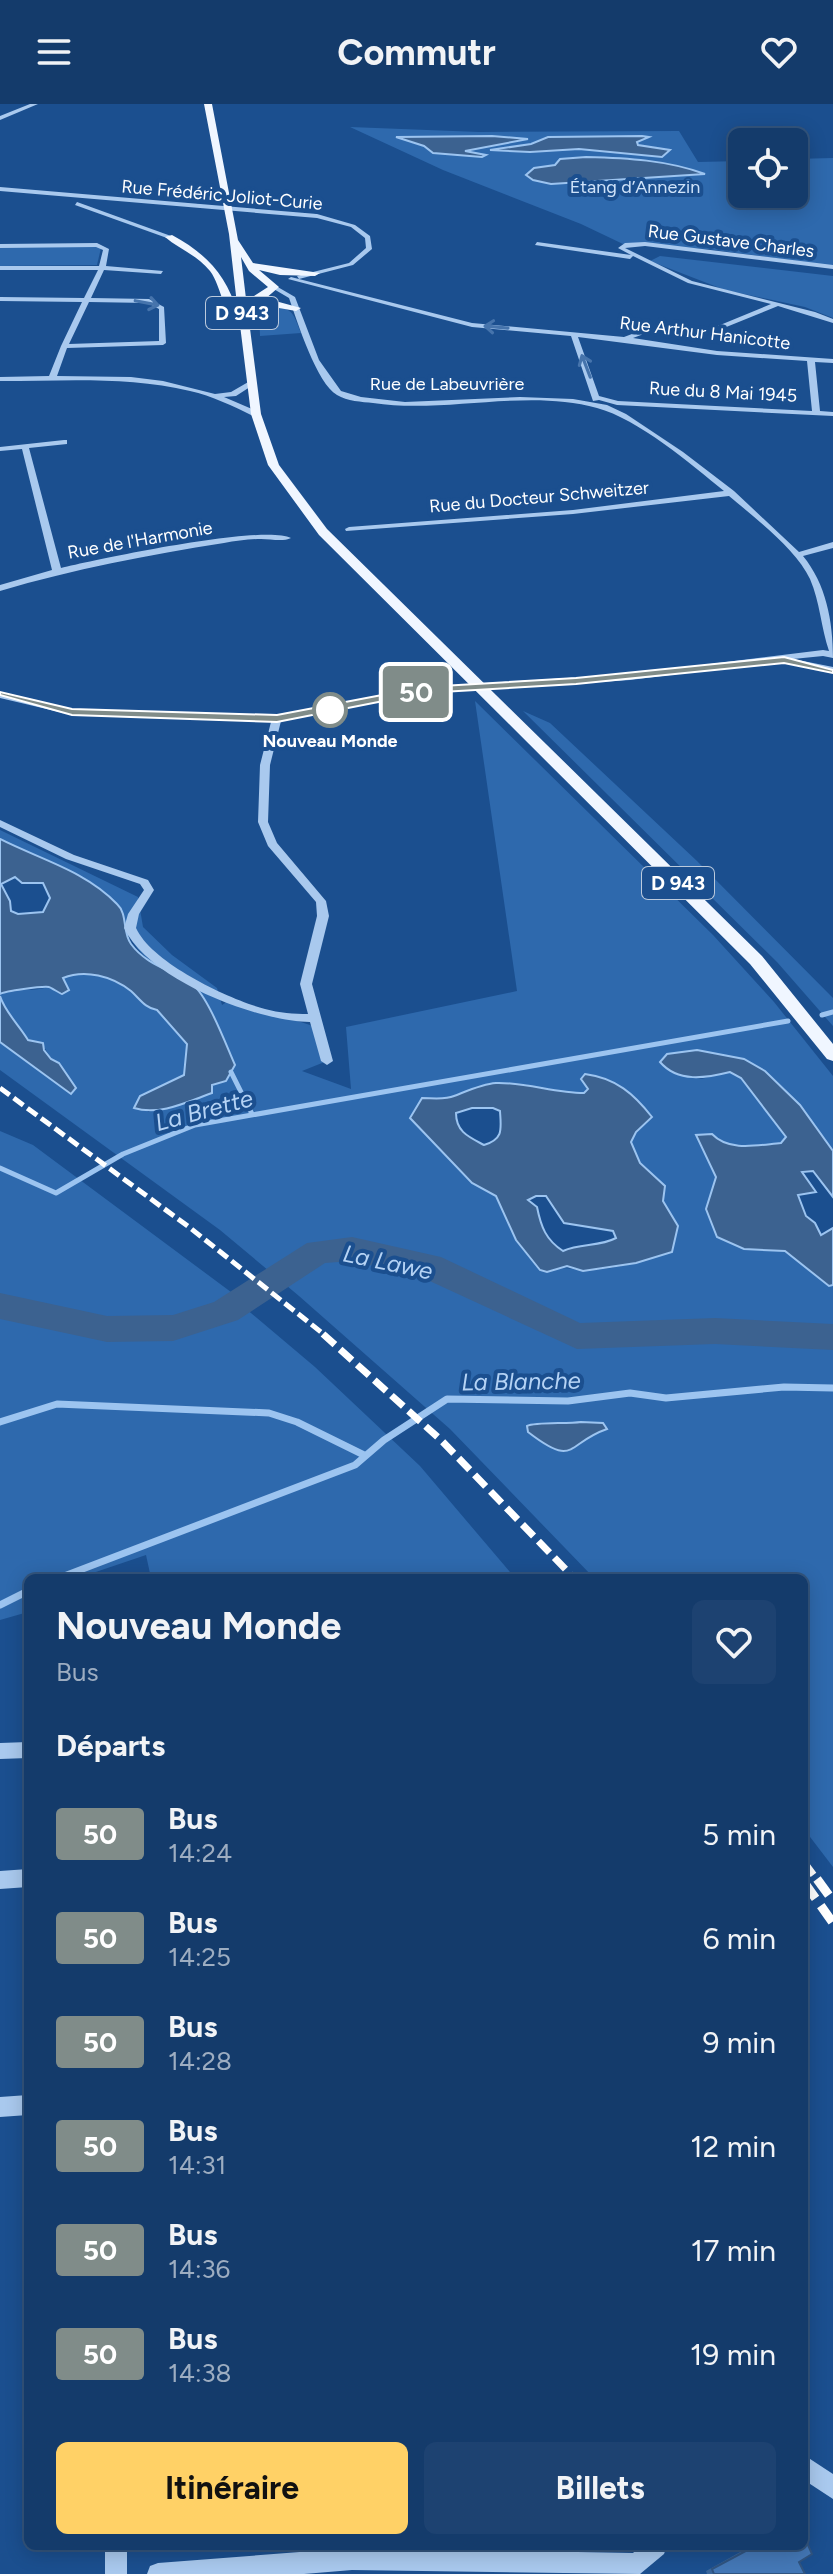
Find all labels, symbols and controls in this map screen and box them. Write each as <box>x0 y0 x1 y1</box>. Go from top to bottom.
icon: menu <box>32 30 76 74</box>
icon: heart <box>757 30 801 74</box>
text: Commutr <box>337 31 496 74</box>
map controls <box>728 128 808 208</box>
button: locate <box>728 128 808 208</box>
street label: Rue Frédéric Joliot-Curie <box>121 175 324 215</box>
park label: Étang d’Annezin <box>570 176 700 198</box>
street label: Rue Gustave Charles <box>647 220 815 262</box>
one-way arrow <box>134 297 159 312</box>
road number: D 943 <box>206 297 278 329</box>
street label: Rue Arthur Hanicotte <box>618 312 792 354</box>
one-way arrow <box>483 320 510 335</box>
one-way arrow <box>578 355 592 379</box>
street label: Rue de Labeuvrière <box>370 373 525 395</box>
street label: Rue du 8 Mai 1945 <box>648 377 798 407</box>
street label: Rue du Docteur Schweitzer <box>428 476 650 518</box>
street label: Rue de l'Harmonie <box>66 516 214 564</box>
line badge: 50 <box>380 666 452 718</box>
text: 50 <box>399 675 433 709</box>
marker: Nouveau Monde <box>313 693 347 727</box>
place label: Nouveau Monde <box>262 730 398 752</box>
road number: D 943 <box>642 867 714 899</box>
water label: La Brette <box>152 1083 256 1137</box>
water label: La Lawe <box>341 1238 435 1286</box>
water label: La Blanche <box>461 1365 581 1397</box>
button: heart <box>692 1600 776 1684</box>
text: Nouveau Monde <box>56 1603 341 1649</box>
text: Bus <box>56 1656 99 1688</box>
text: Départs <box>56 1727 165 1764</box>
text: Bus <box>168 1800 217 1837</box>
text: 5 min <box>702 1816 776 1853</box>
text: 50 <box>83 1817 117 1851</box>
text: 14:24 <box>168 1837 232 1869</box>
text: Bus <box>168 1904 217 1941</box>
text: 6 min <box>702 1920 776 1957</box>
text: 50 <box>83 1921 117 1955</box>
text: 14:25 <box>168 1941 231 1973</box>
text: Bus <box>168 2008 217 2045</box>
text: 9 min <box>702 2024 776 2061</box>
text: 50 <box>83 2025 117 2059</box>
text: 14:28 <box>168 2045 232 2077</box>
text: Bus <box>168 2112 217 2149</box>
text: 12 min <box>690 2128 776 2165</box>
text: 50 <box>83 2129 117 2163</box>
text: 14:31 <box>168 2149 226 2181</box>
text: Bus <box>168 2216 217 2253</box>
text: 17 min <box>691 2232 776 2269</box>
text: 50 <box>83 2233 117 2267</box>
text: 14:36 <box>168 2253 230 2285</box>
text: Bus <box>168 2320 217 2357</box>
text: 19 min <box>690 2336 776 2373</box>
text: 50 <box>83 2337 117 2371</box>
text: 14:38 <box>168 2357 232 2389</box>
button: Itinéraire <box>56 2442 408 2534</box>
button: Billets <box>424 2442 776 2534</box>

